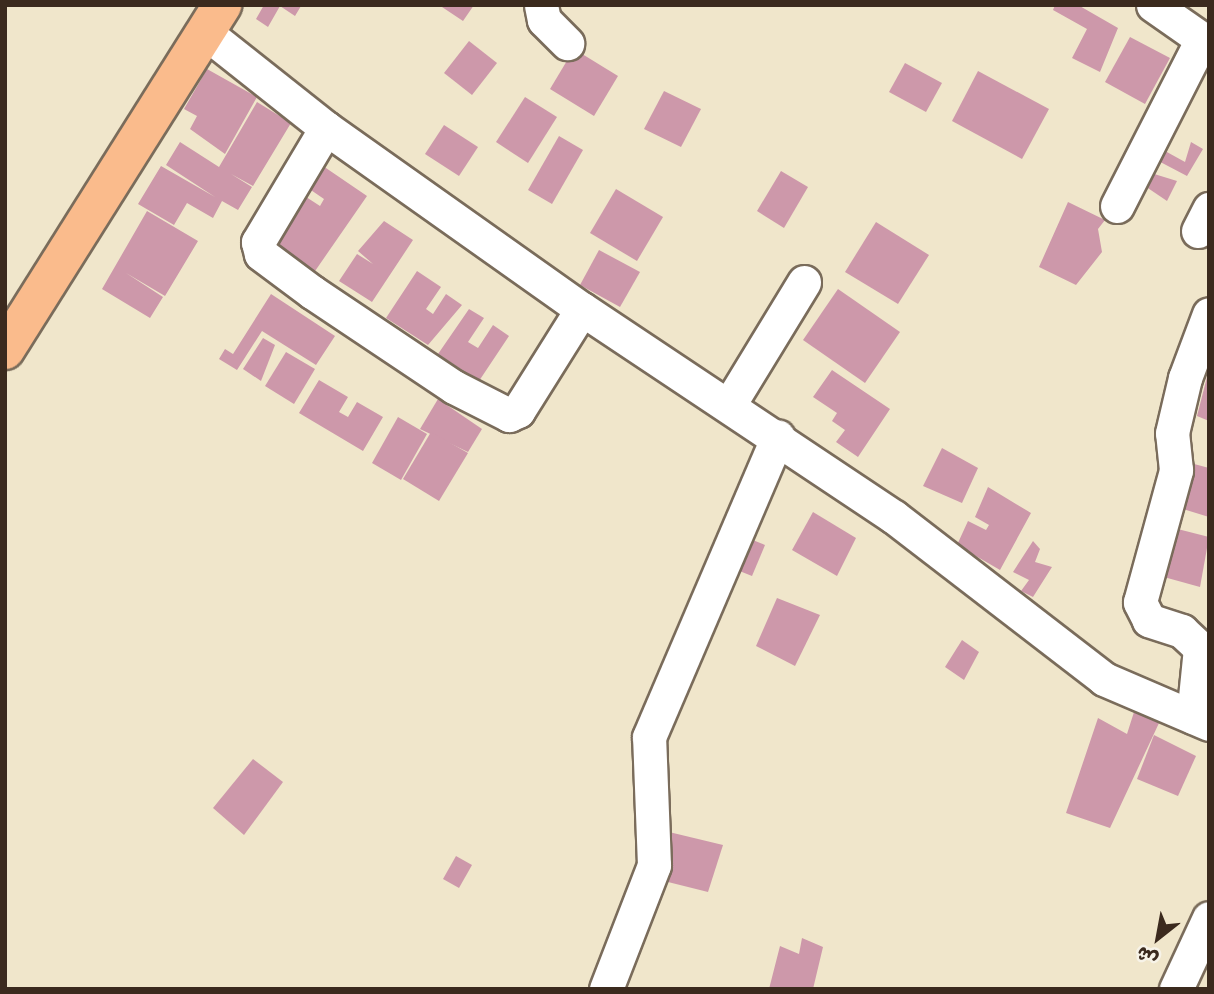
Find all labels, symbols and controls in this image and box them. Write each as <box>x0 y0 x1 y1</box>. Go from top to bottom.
north arrow <box>1123 903 1193 973</box>
text: ش <box>1132 940 1162 972</box>

